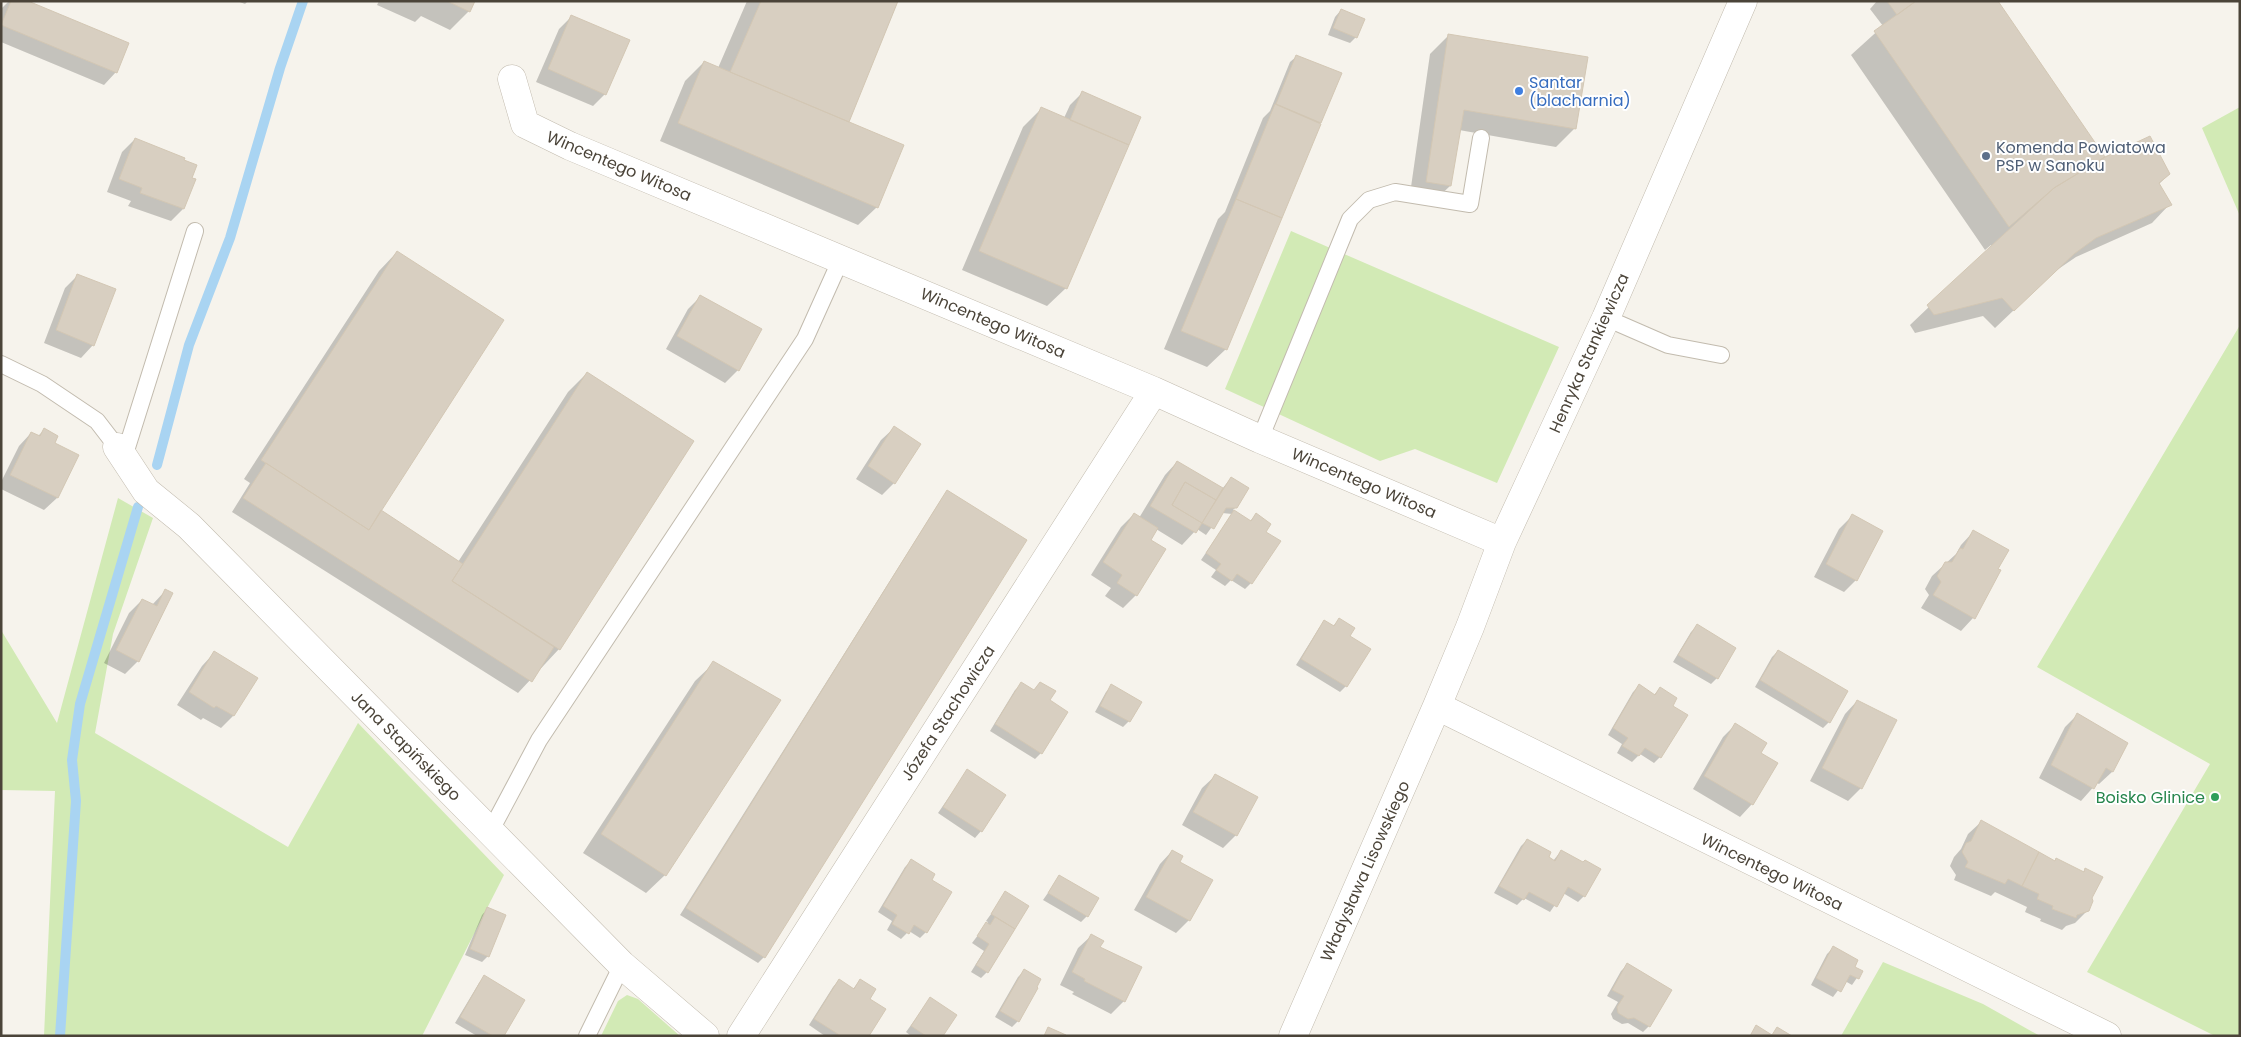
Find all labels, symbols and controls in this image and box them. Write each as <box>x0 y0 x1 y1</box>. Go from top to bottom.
place label: Santar (blacharnia) <box>1529 71 1631 112</box>
marker: Santar (blacharnia) <box>1513 85 1525 97</box>
street label: Wincentego Witosa <box>543 125 695 207</box>
place label: Komenda Powiatowa PSP w Sanoku <box>1996 136 2166 177</box>
marker: Komenda Powiatowa PSP w Sanoku <box>1980 150 1992 162</box>
street label: Henryka Stankiewicza <box>1543 269 1635 437</box>
street label: Wincentego Witosa <box>917 282 1069 364</box>
street label: Wincentego Witosa <box>1288 442 1440 524</box>
street label: Józefa Stachowicza <box>895 641 1001 785</box>
street label: Jana Stapińskiego <box>346 686 466 806</box>
street label: Władysława Lisowskiego <box>1315 777 1415 965</box>
place label: Boisko Glinice <box>2096 786 2205 809</box>
marker: Boisko Glinice <box>2209 791 2221 803</box>
street label: Wincentego Witosa <box>1697 828 1847 916</box>

